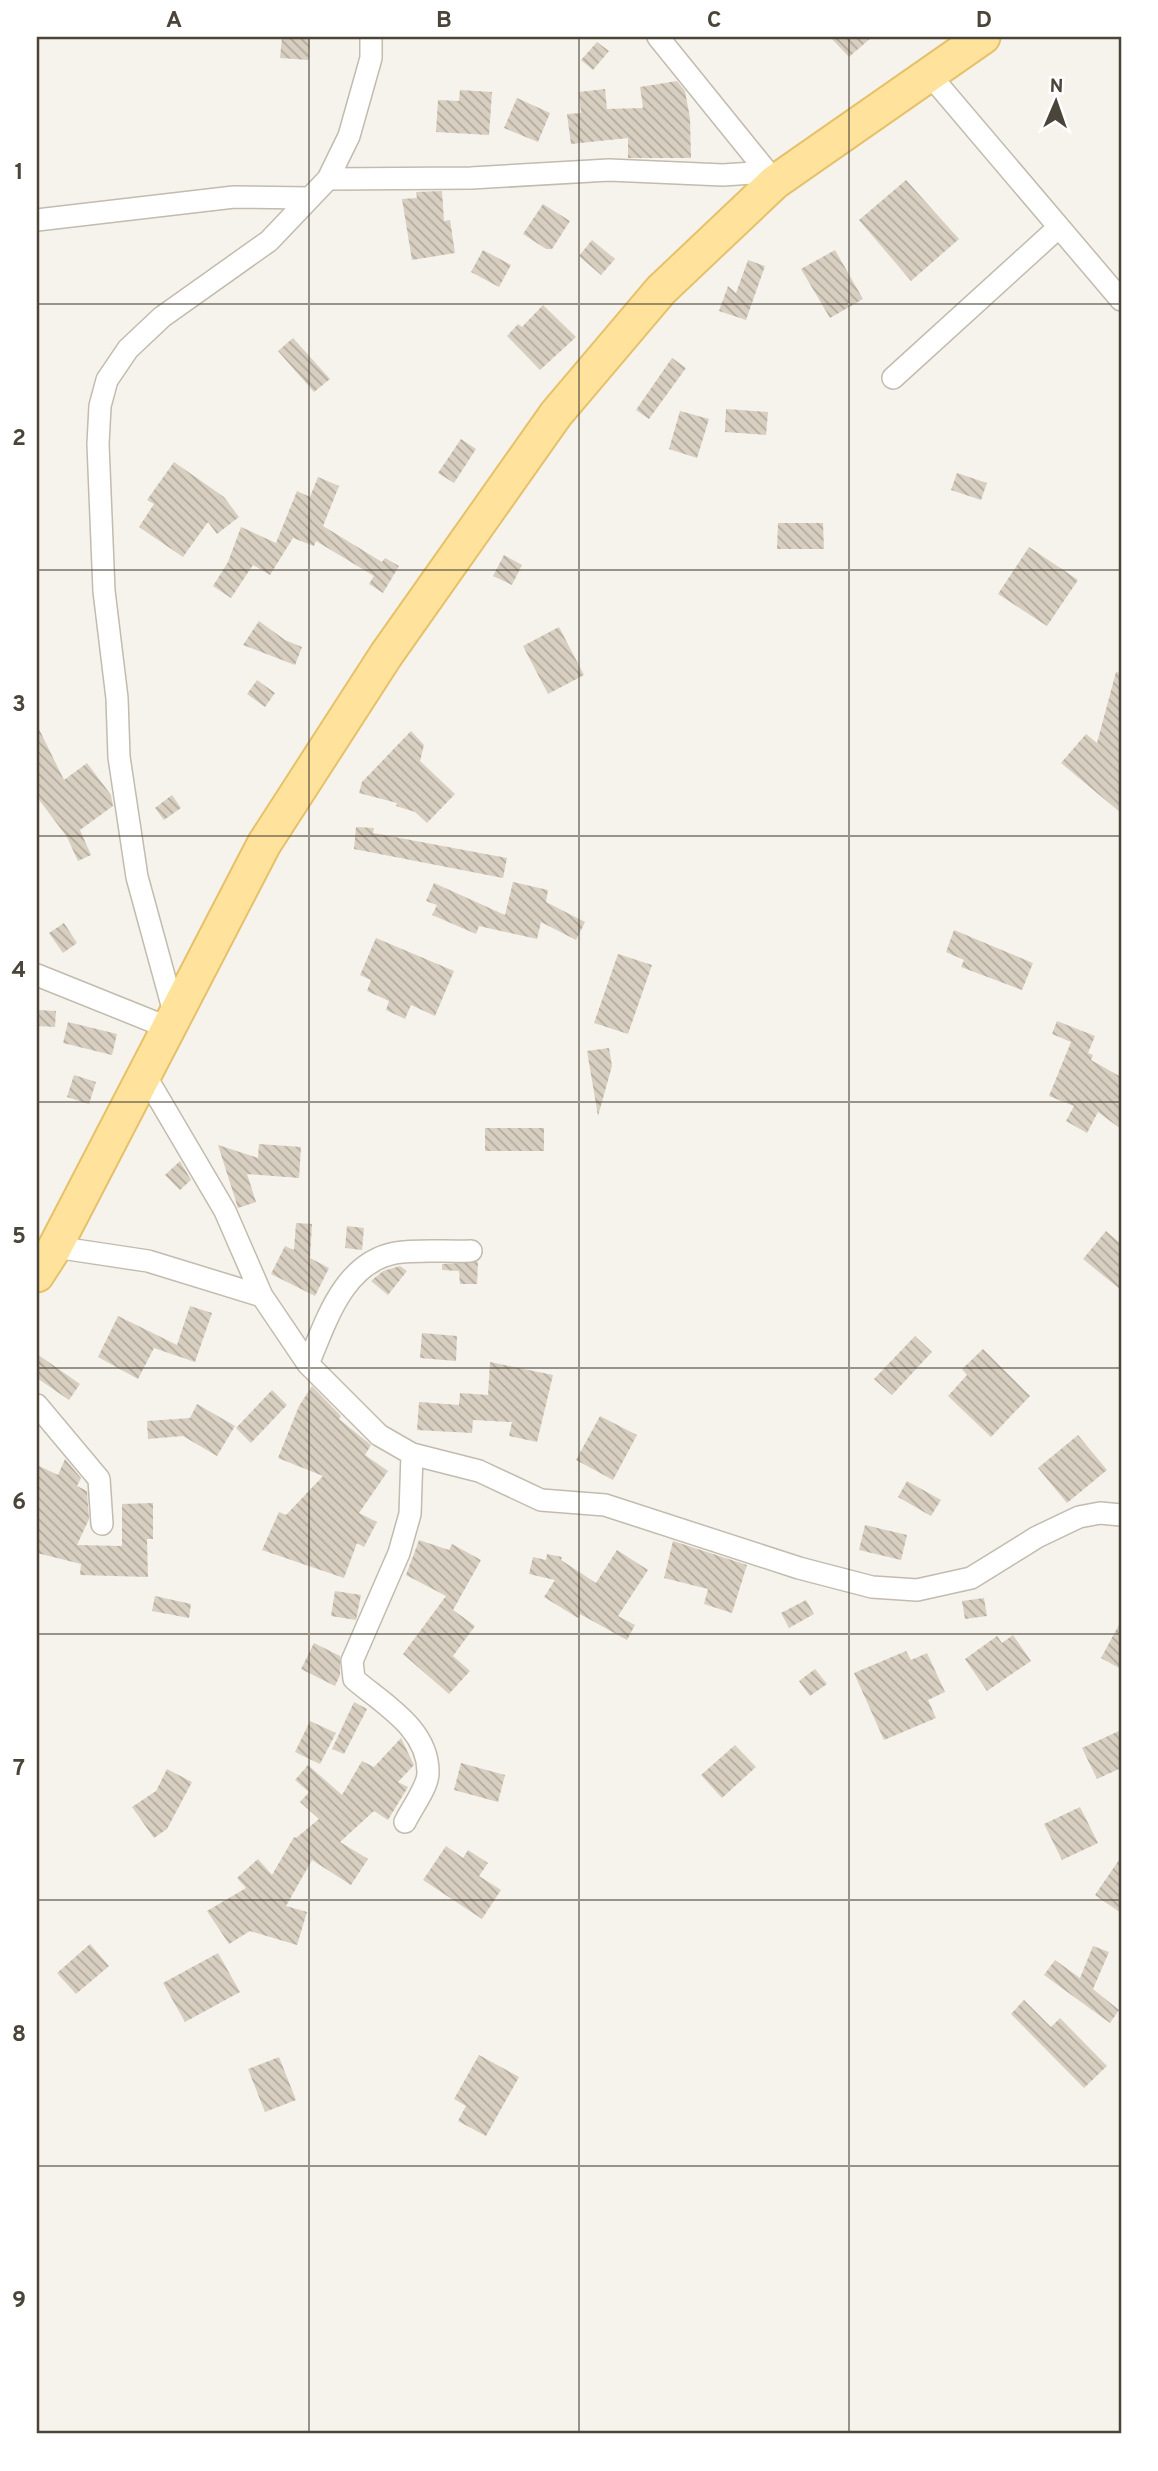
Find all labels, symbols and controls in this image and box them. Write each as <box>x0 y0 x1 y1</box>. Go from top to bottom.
text: A <box>166 7 182 36</box>
text: B <box>436 7 452 36</box>
text: C <box>707 7 721 36</box>
text: D <box>976 7 992 36</box>
north arrow <box>1021 66 1092 136</box>
text: N <box>1049 75 1064 99</box>
text: 1 <box>14 159 24 188</box>
text: 2 <box>12 425 26 454</box>
text: 3 <box>12 691 26 720</box>
text: 4 <box>12 957 26 986</box>
text: 5 <box>12 1223 26 1252</box>
text: 6 <box>12 1489 26 1518</box>
text: 7 <box>13 1755 25 1784</box>
text: 8 <box>12 2021 26 2050</box>
text: 9 <box>12 2287 26 2316</box>

